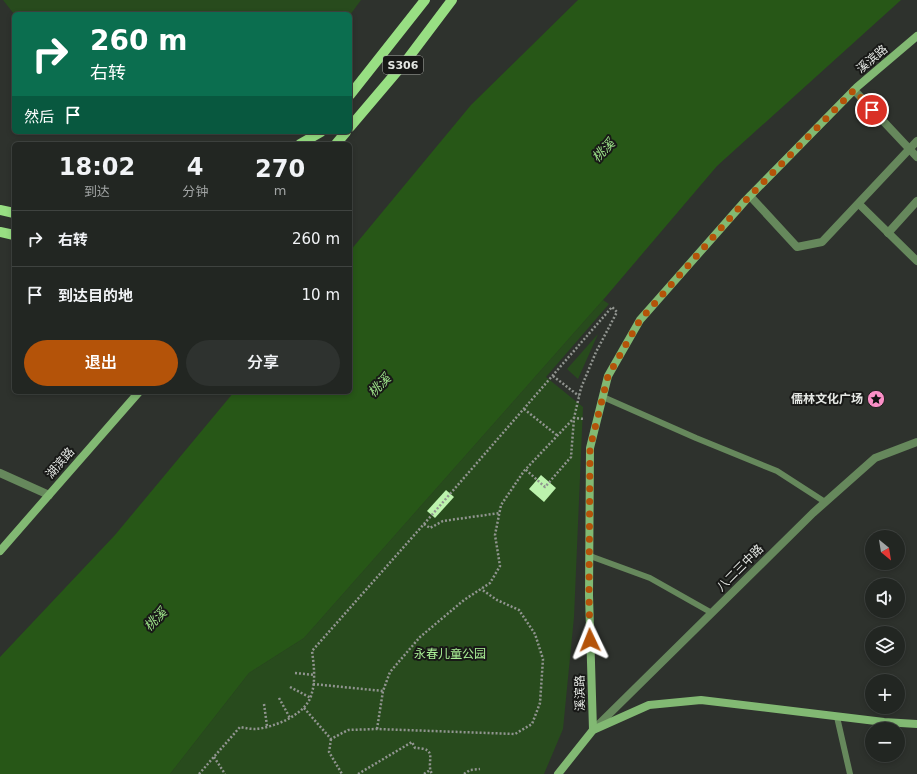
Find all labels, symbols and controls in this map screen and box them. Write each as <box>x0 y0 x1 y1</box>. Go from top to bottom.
text: 260 m <box>90 24 187 57</box>
icon: right <box>24 28 76 80</box>
street label: 溪滨路 <box>854 42 890 76</box>
road number: S306 <box>383 56 423 74</box>
text: 右转 <box>90 62 126 83</box>
pin <box>855 93 889 127</box>
icon: arrive <box>861 99 883 121</box>
icon: arrive <box>62 104 84 126</box>
text: 然后 <box>24 108 54 126</box>
water label: 桃溪 <box>589 134 619 165</box>
text: 18:02 <box>59 153 135 181</box>
text: 4 <box>187 153 203 181</box>
text: 270 <box>255 155 305 183</box>
text: m <box>274 183 286 198</box>
text: 到达 <box>84 184 110 199</box>
text: 分钟 <box>182 184 208 199</box>
icon: right <box>24 228 46 250</box>
text: 260 m <box>292 230 340 248</box>
text: 右转 <box>58 231 88 249</box>
icon: arrive <box>24 284 46 306</box>
text: 10 m <box>302 286 340 304</box>
text: 到达目的地 <box>58 287 133 305</box>
button: 退出 <box>24 340 178 386</box>
button: 分享 <box>186 340 340 386</box>
water label: 桃溪 <box>365 369 395 400</box>
place icon: 儒林文化广场 <box>866 389 886 409</box>
place label: 儒林文化广场 <box>791 392 863 406</box>
street label: 湖滨路 <box>43 445 77 481</box>
north arrow <box>865 530 905 570</box>
map controls <box>865 530 905 762</box>
street label: 八二三中路 <box>714 542 766 594</box>
button: sound <box>865 578 905 618</box>
water label: 桃溪 <box>141 603 171 634</box>
position arrow <box>569 619 611 661</box>
button: layers <box>865 626 905 666</box>
park label: 永春儿童公园 <box>414 647 486 661</box>
button: + <box>865 674 905 714</box>
street label: 溪滨路 <box>573 675 587 711</box>
button: − <box>865 722 905 762</box>

